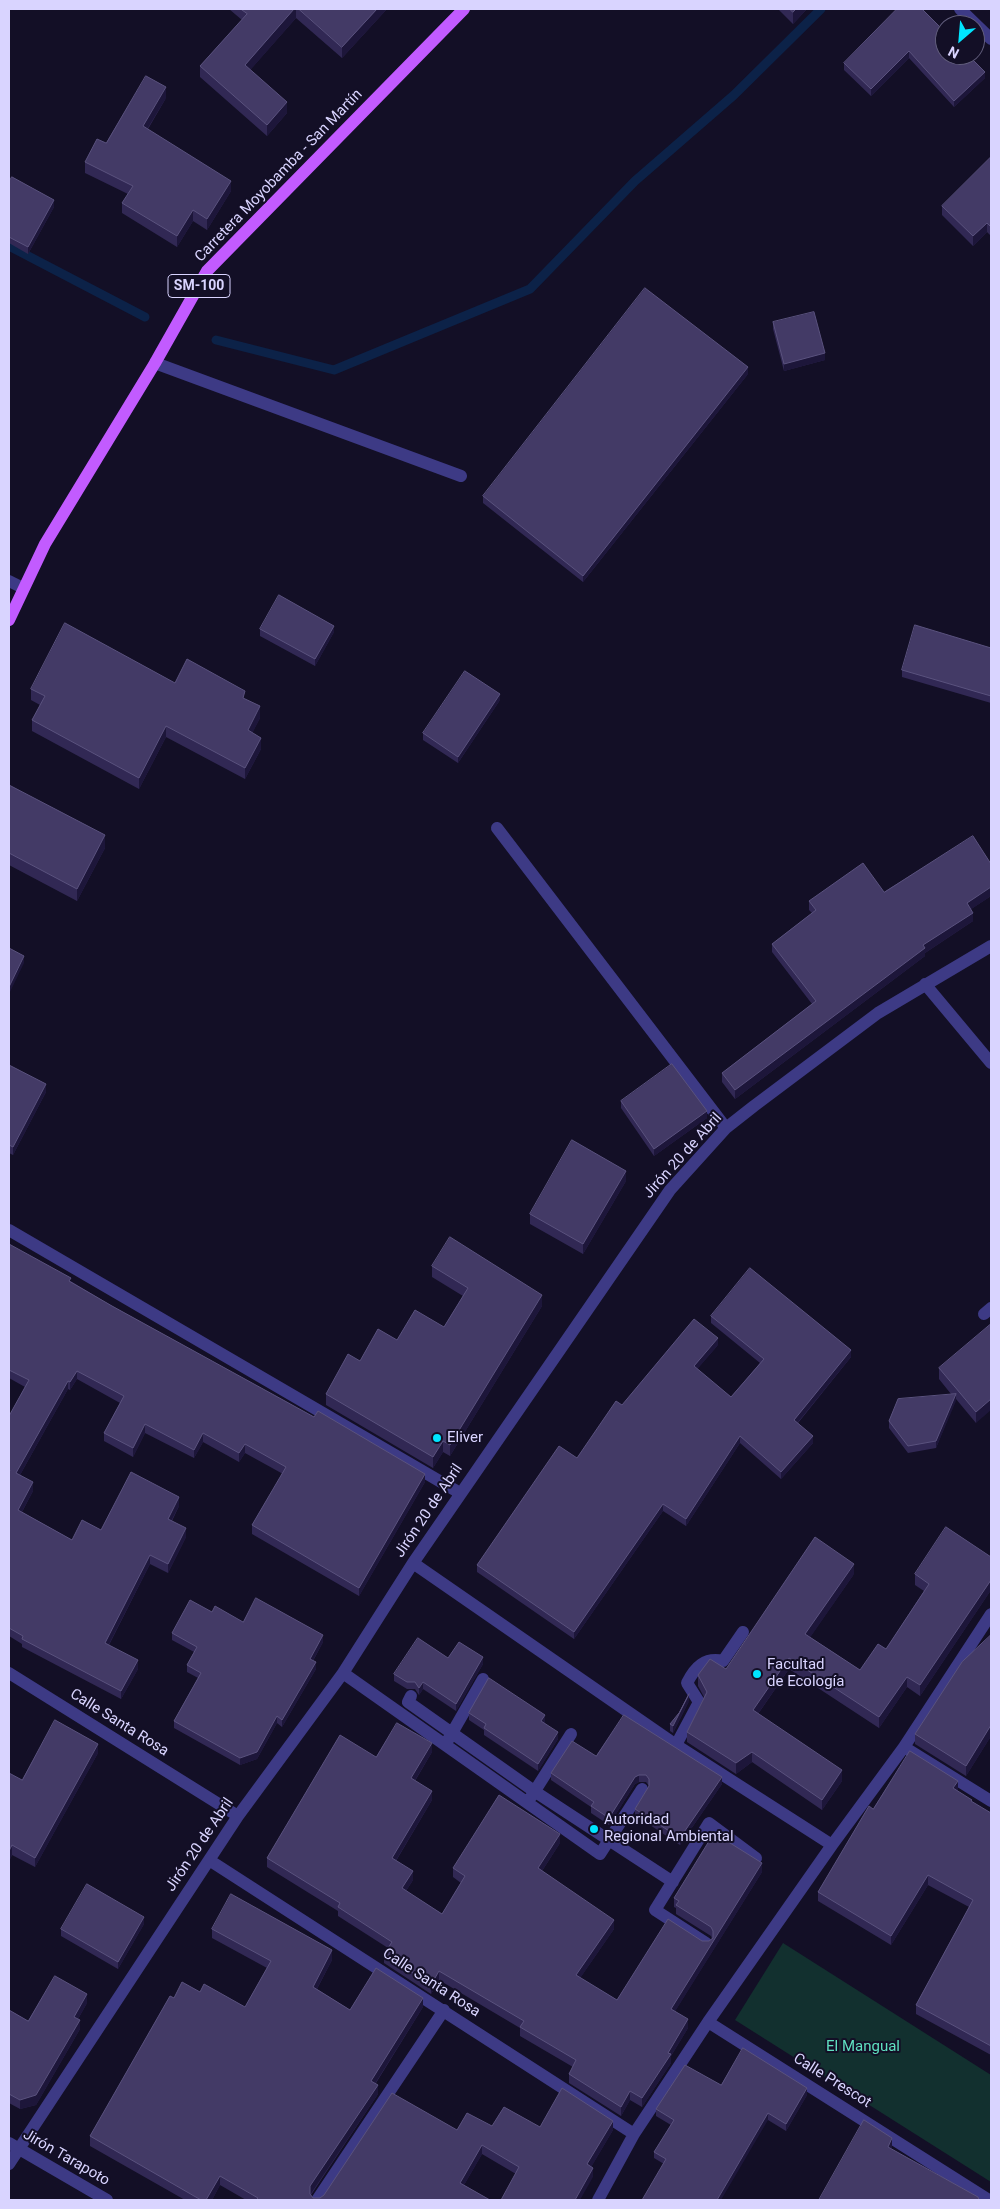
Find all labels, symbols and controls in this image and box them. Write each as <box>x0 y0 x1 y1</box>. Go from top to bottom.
north arrow <box>935 15 985 65</box>
text: N <box>946 43 962 62</box>
street label: Carretera Moyobamba - San Martín <box>192 86 366 266</box>
road number: SM-100 <box>168 274 230 298</box>
street label: Jirón 20 de Abril <box>640 1110 726 1202</box>
place label: Eliver <box>447 1429 483 1447</box>
marker: Eliver <box>431 1432 443 1444</box>
street label: Jirón 20 de Abril <box>391 1461 467 1561</box>
place label: Facultad de Ecología <box>767 1656 844 1691</box>
marker: Facultad de Ecología <box>751 1668 763 1680</box>
street label: Calle Santa Rosa <box>66 1685 172 1761</box>
street label: Jirón 20 de Abril <box>162 1795 238 1895</box>
place label: Autoridad Regional Ambiental <box>604 1811 734 1846</box>
marker: Autoridad Regional Ambiental <box>588 1823 600 1835</box>
street label: Calle Santa Rosa <box>379 1945 483 2021</box>
park label: El Mangual <box>826 2038 900 2056</box>
street label: Calle Prescot <box>790 2050 874 2112</box>
street label: Jirón Tarapoto <box>20 2126 112 2190</box>

